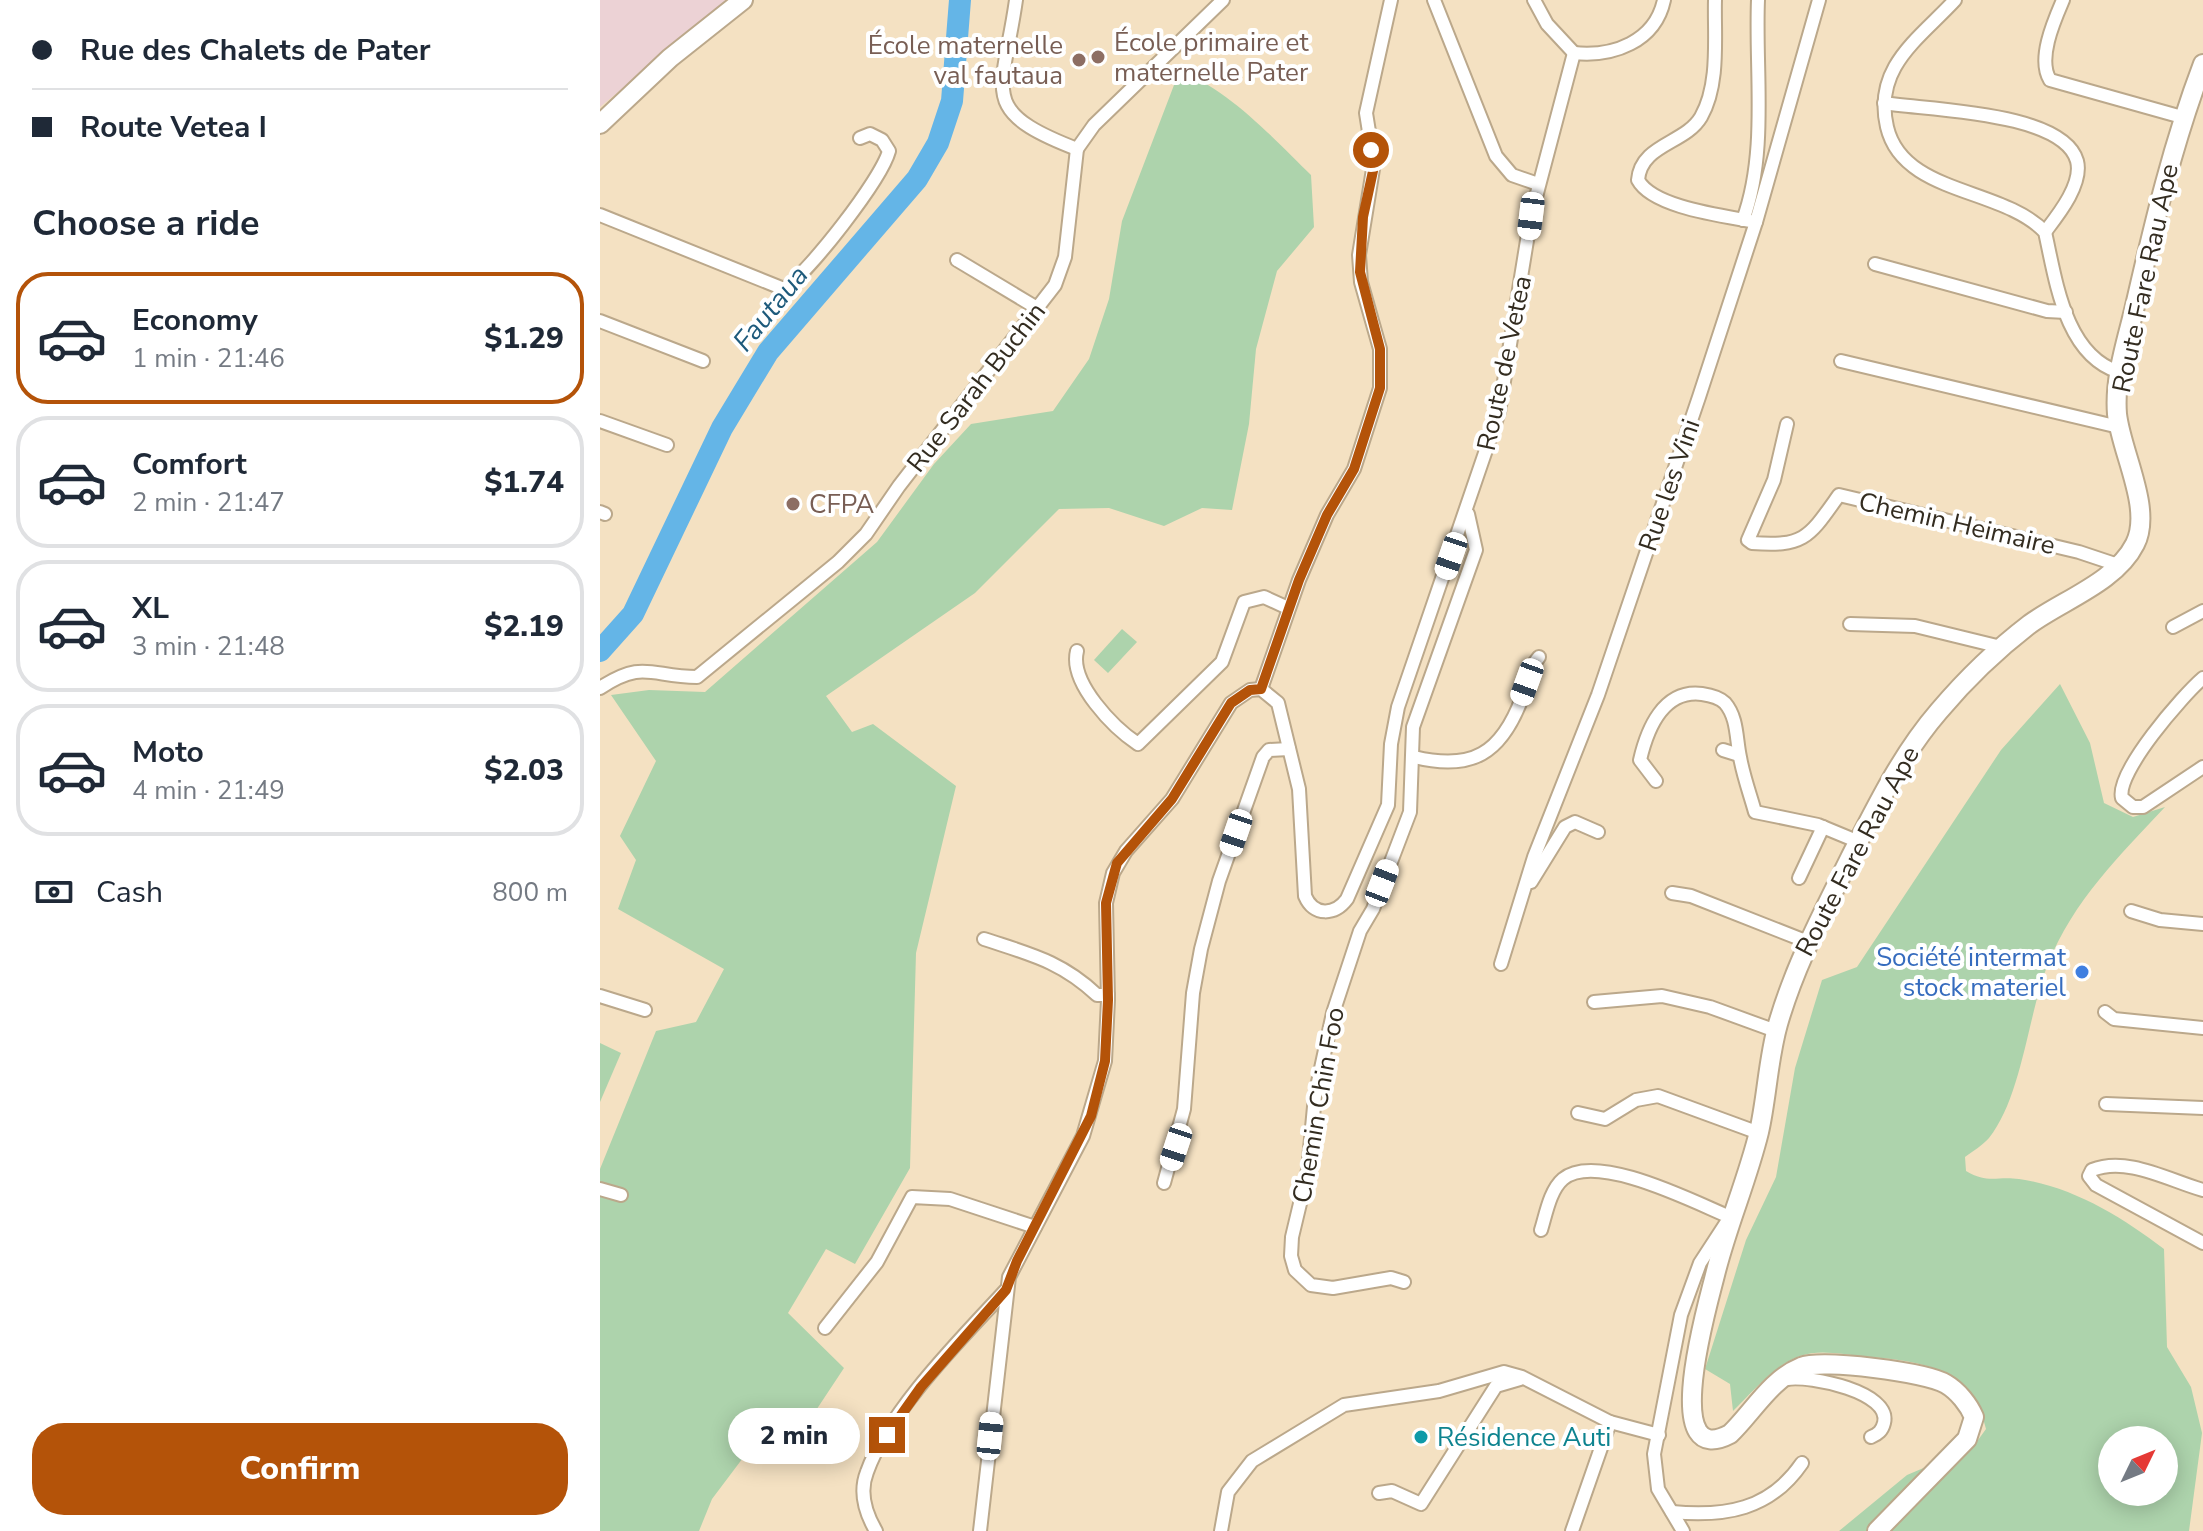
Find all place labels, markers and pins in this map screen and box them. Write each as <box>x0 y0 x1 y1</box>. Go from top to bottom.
place label: École primaire et maternelle Pater <box>1114 25 1309 90</box>
place label: École maternelle val fautaua <box>868 28 1063 93</box>
marker: École primaire et maternelle Pater <box>1089 48 1107 66</box>
marker: École maternelle val fautaua <box>1070 51 1088 69</box>
place label: CFPA <box>809 487 874 522</box>
marker: CFPA <box>784 495 802 513</box>
place label: Société intermat stock materiel <box>1876 940 2067 1005</box>
marker: Société intermat stock materiel <box>2073 963 2091 981</box>
place label: Résidence Auti <box>1437 1420 1611 1455</box>
marker: Résidence Auti <box>1412 1428 1430 1446</box>

